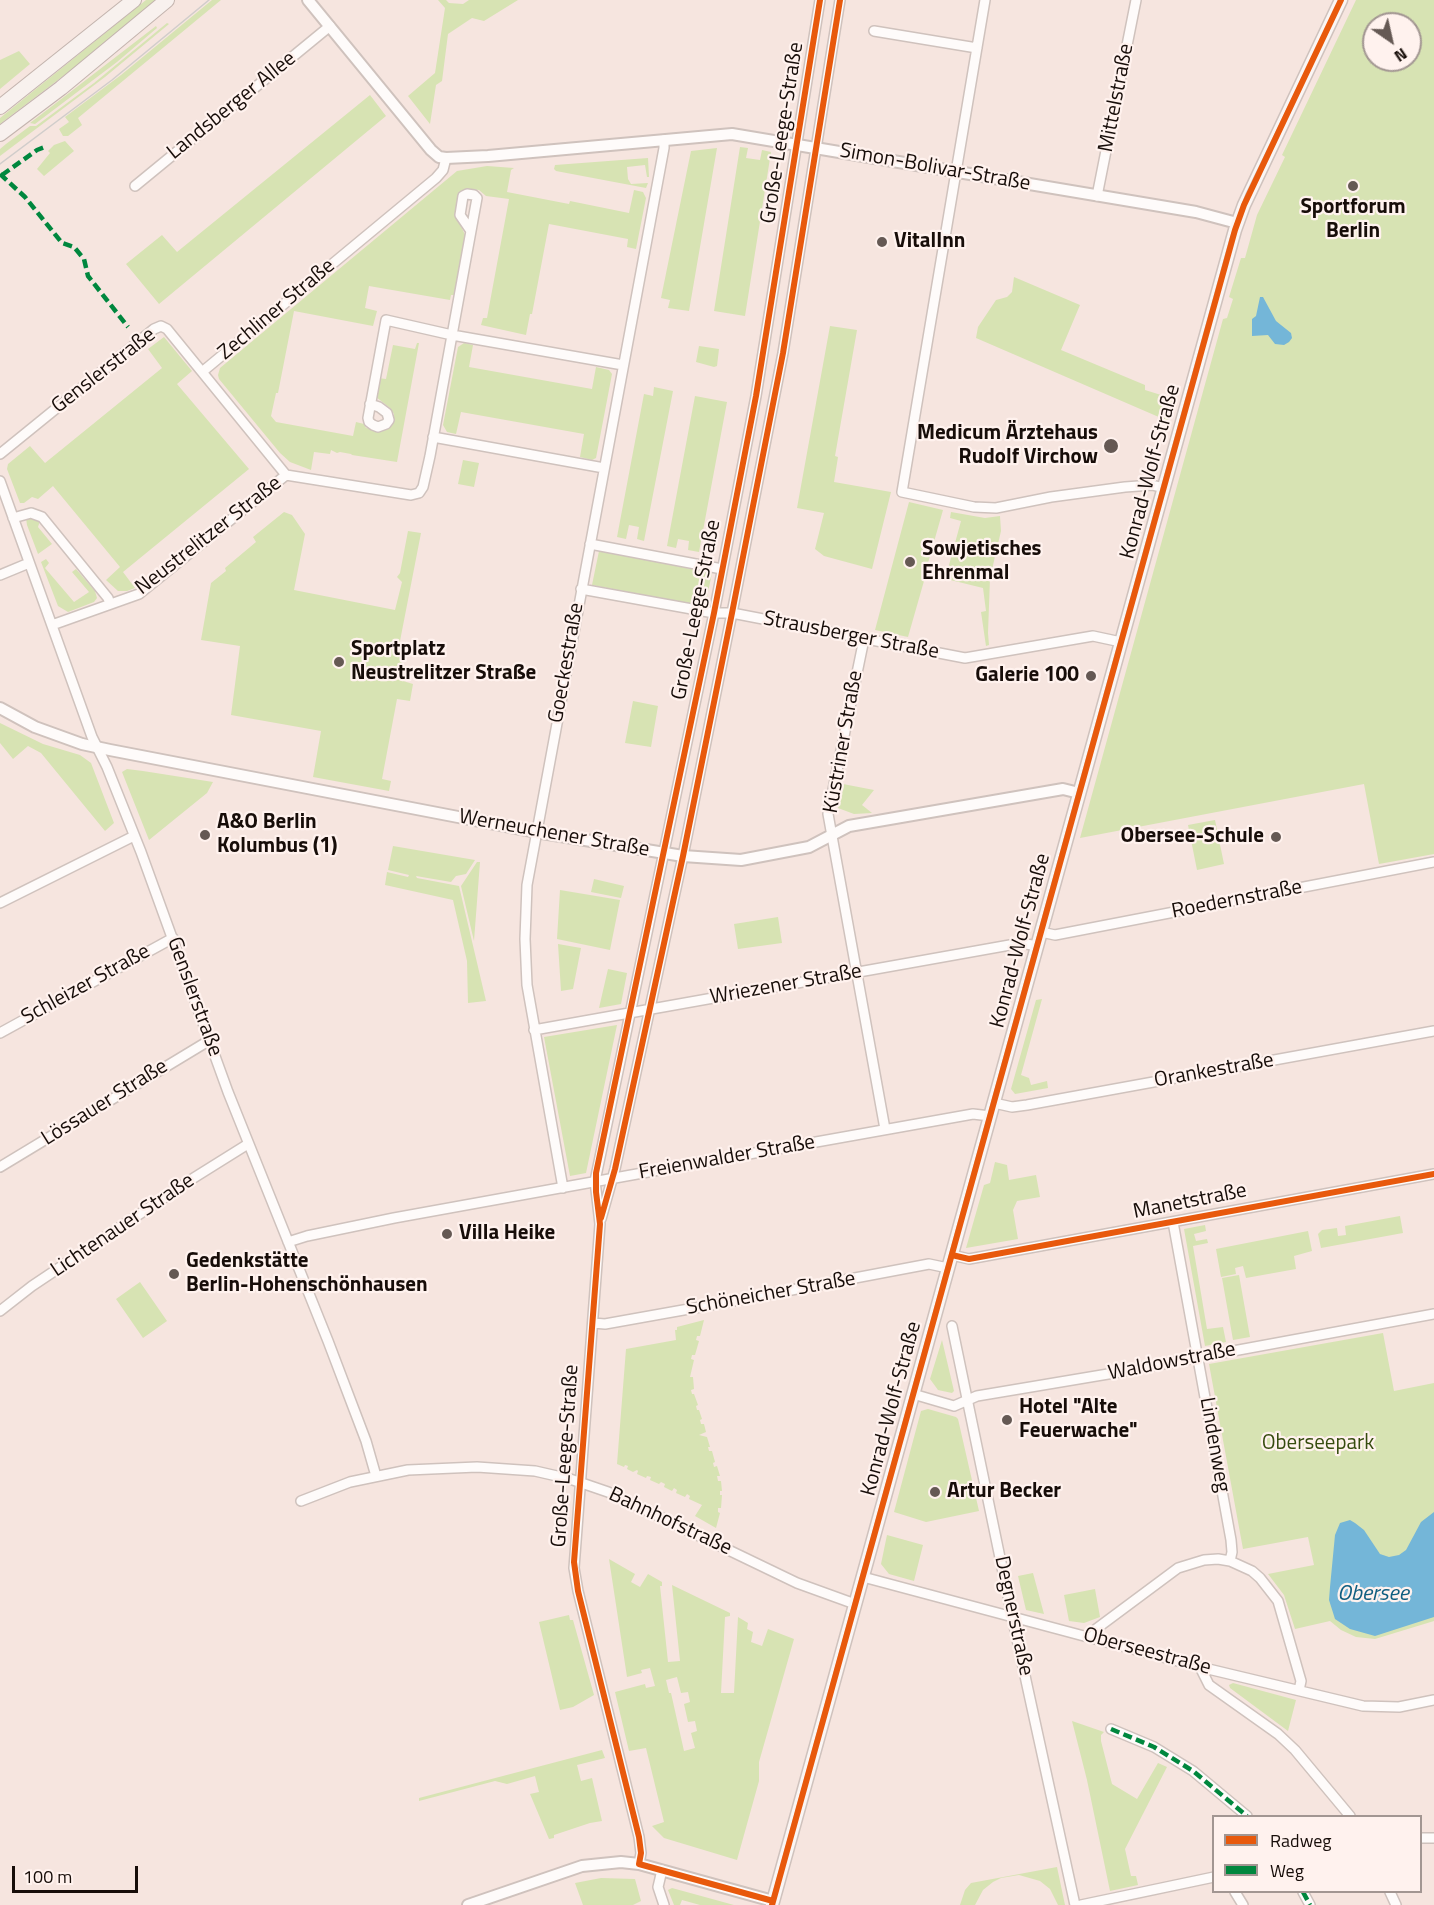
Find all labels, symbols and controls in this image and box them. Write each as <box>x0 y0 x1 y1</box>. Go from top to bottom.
north arrow <box>1362 12 1422 72</box>
street label: Große-Leege-Straße <box>756 41 810 225</box>
street label: Mittelstraße <box>1094 42 1140 154</box>
text: N <box>1390 42 1412 68</box>
street label: Landsberger Allee <box>163 46 301 166</box>
street label: Simon-Bolivar-Straße <box>838 139 1032 197</box>
marker: Sportforum Berlin <box>1346 179 1360 193</box>
place label: Sportforum Berlin <box>1300 195 1406 245</box>
place label: VitalInn <box>894 229 965 255</box>
marker: VitalInn <box>875 235 889 249</box>
street label: Zechliner Straße <box>214 254 340 366</box>
street label: Genslerstraße <box>47 323 161 419</box>
street label: Konrad-Wolf-Straße <box>1116 382 1186 562</box>
place label: Medicum Ärztehaus Rudolf Virchow <box>917 421 1098 471</box>
marker: Medicum Ärztehaus Rudolf Virchow <box>1102 437 1120 455</box>
street label: Neustrelitzer Straße <box>131 471 287 601</box>
street label: Große-Leege-Straße <box>667 518 727 702</box>
place label: Sowjetisches Ehrenmal <box>922 537 1042 587</box>
marker: Sowjetisches Ehrenmal <box>903 555 917 569</box>
street label: Goeckestraße <box>544 601 590 725</box>
street label: Strausberger Straße <box>761 607 941 665</box>
place label: Sportplatz Neustrelitzer Straße <box>351 637 536 687</box>
marker: Sportplatz Neustrelitzer Straße <box>332 655 346 669</box>
place label: Galerie 100 <box>975 663 1079 689</box>
street label: Küstriner Straße <box>819 669 869 815</box>
marker: Galerie 100 <box>1084 669 1098 683</box>
street label: Werneuchener Straße <box>457 805 651 863</box>
place label: A&O Berlin Kolumbus (1) <box>217 810 337 860</box>
place label: Obersee-Schule <box>1120 824 1264 850</box>
marker: A&O Berlin Kolumbus (1) <box>198 828 212 842</box>
marker: Obersee-Schule <box>1269 830 1283 844</box>
street label: Konrad-Wolf-Straße <box>986 851 1056 1031</box>
street label: Roedernstraße <box>1170 875 1304 925</box>
street label: Genslerstraße <box>161 934 227 1060</box>
street label: Schleizer Straße <box>17 939 155 1031</box>
street label: Wriezener Straße <box>708 959 864 1011</box>
street label: Orankestraße <box>1152 1048 1276 1094</box>
street label: Lössauer Straße <box>37 1054 173 1152</box>
street label: Freienwalder Straße <box>637 1130 817 1186</box>
street label: Lichtenauer Straße <box>47 1169 199 1283</box>
street label: Manetstraße <box>1131 1179 1249 1225</box>
place label: Villa Heike <box>459 1221 555 1247</box>
marker: Villa Heike <box>440 1227 454 1241</box>
place label: Gedenkstätte Berlin-Hohenschönhausen <box>186 1249 428 1299</box>
marker: Gedenkstätte Berlin-Hohenschönhausen <box>167 1267 181 1281</box>
street label: Schöneicher Straße <box>684 1267 858 1321</box>
street label: Konrad-Wolf-Straße <box>857 1319 927 1499</box>
street label: Waldowstraße <box>1106 1337 1238 1387</box>
street label: Große-Leege-Straße <box>547 1364 585 1548</box>
place label: Hotel "Alte Feuerwache" <box>1019 1395 1138 1445</box>
street label: Lindenweg <box>1193 1395 1235 1495</box>
marker: Hotel "Alte Feuerwache" <box>1000 1413 1014 1427</box>
park label: Oberseepark <box>1262 1431 1374 1457</box>
place label: Artur Becker <box>947 1479 1061 1505</box>
street label: Bahnhofstraße <box>604 1482 736 1562</box>
marker: Artur Becker <box>928 1485 942 1499</box>
street label: Degnerstraße <box>988 1554 1038 1678</box>
water label: Obersee <box>1337 1582 1409 1608</box>
street label: Oberseestraße <box>1080 1623 1214 1681</box>
legend <box>1212 1815 1422 1893</box>
text: Radweg <box>1270 1827 1332 1854</box>
scale bar <box>15 1854 141 1892</box>
text: Weg <box>1270 1857 1304 1884</box>
text: 100 m <box>23 1863 72 1890</box>

